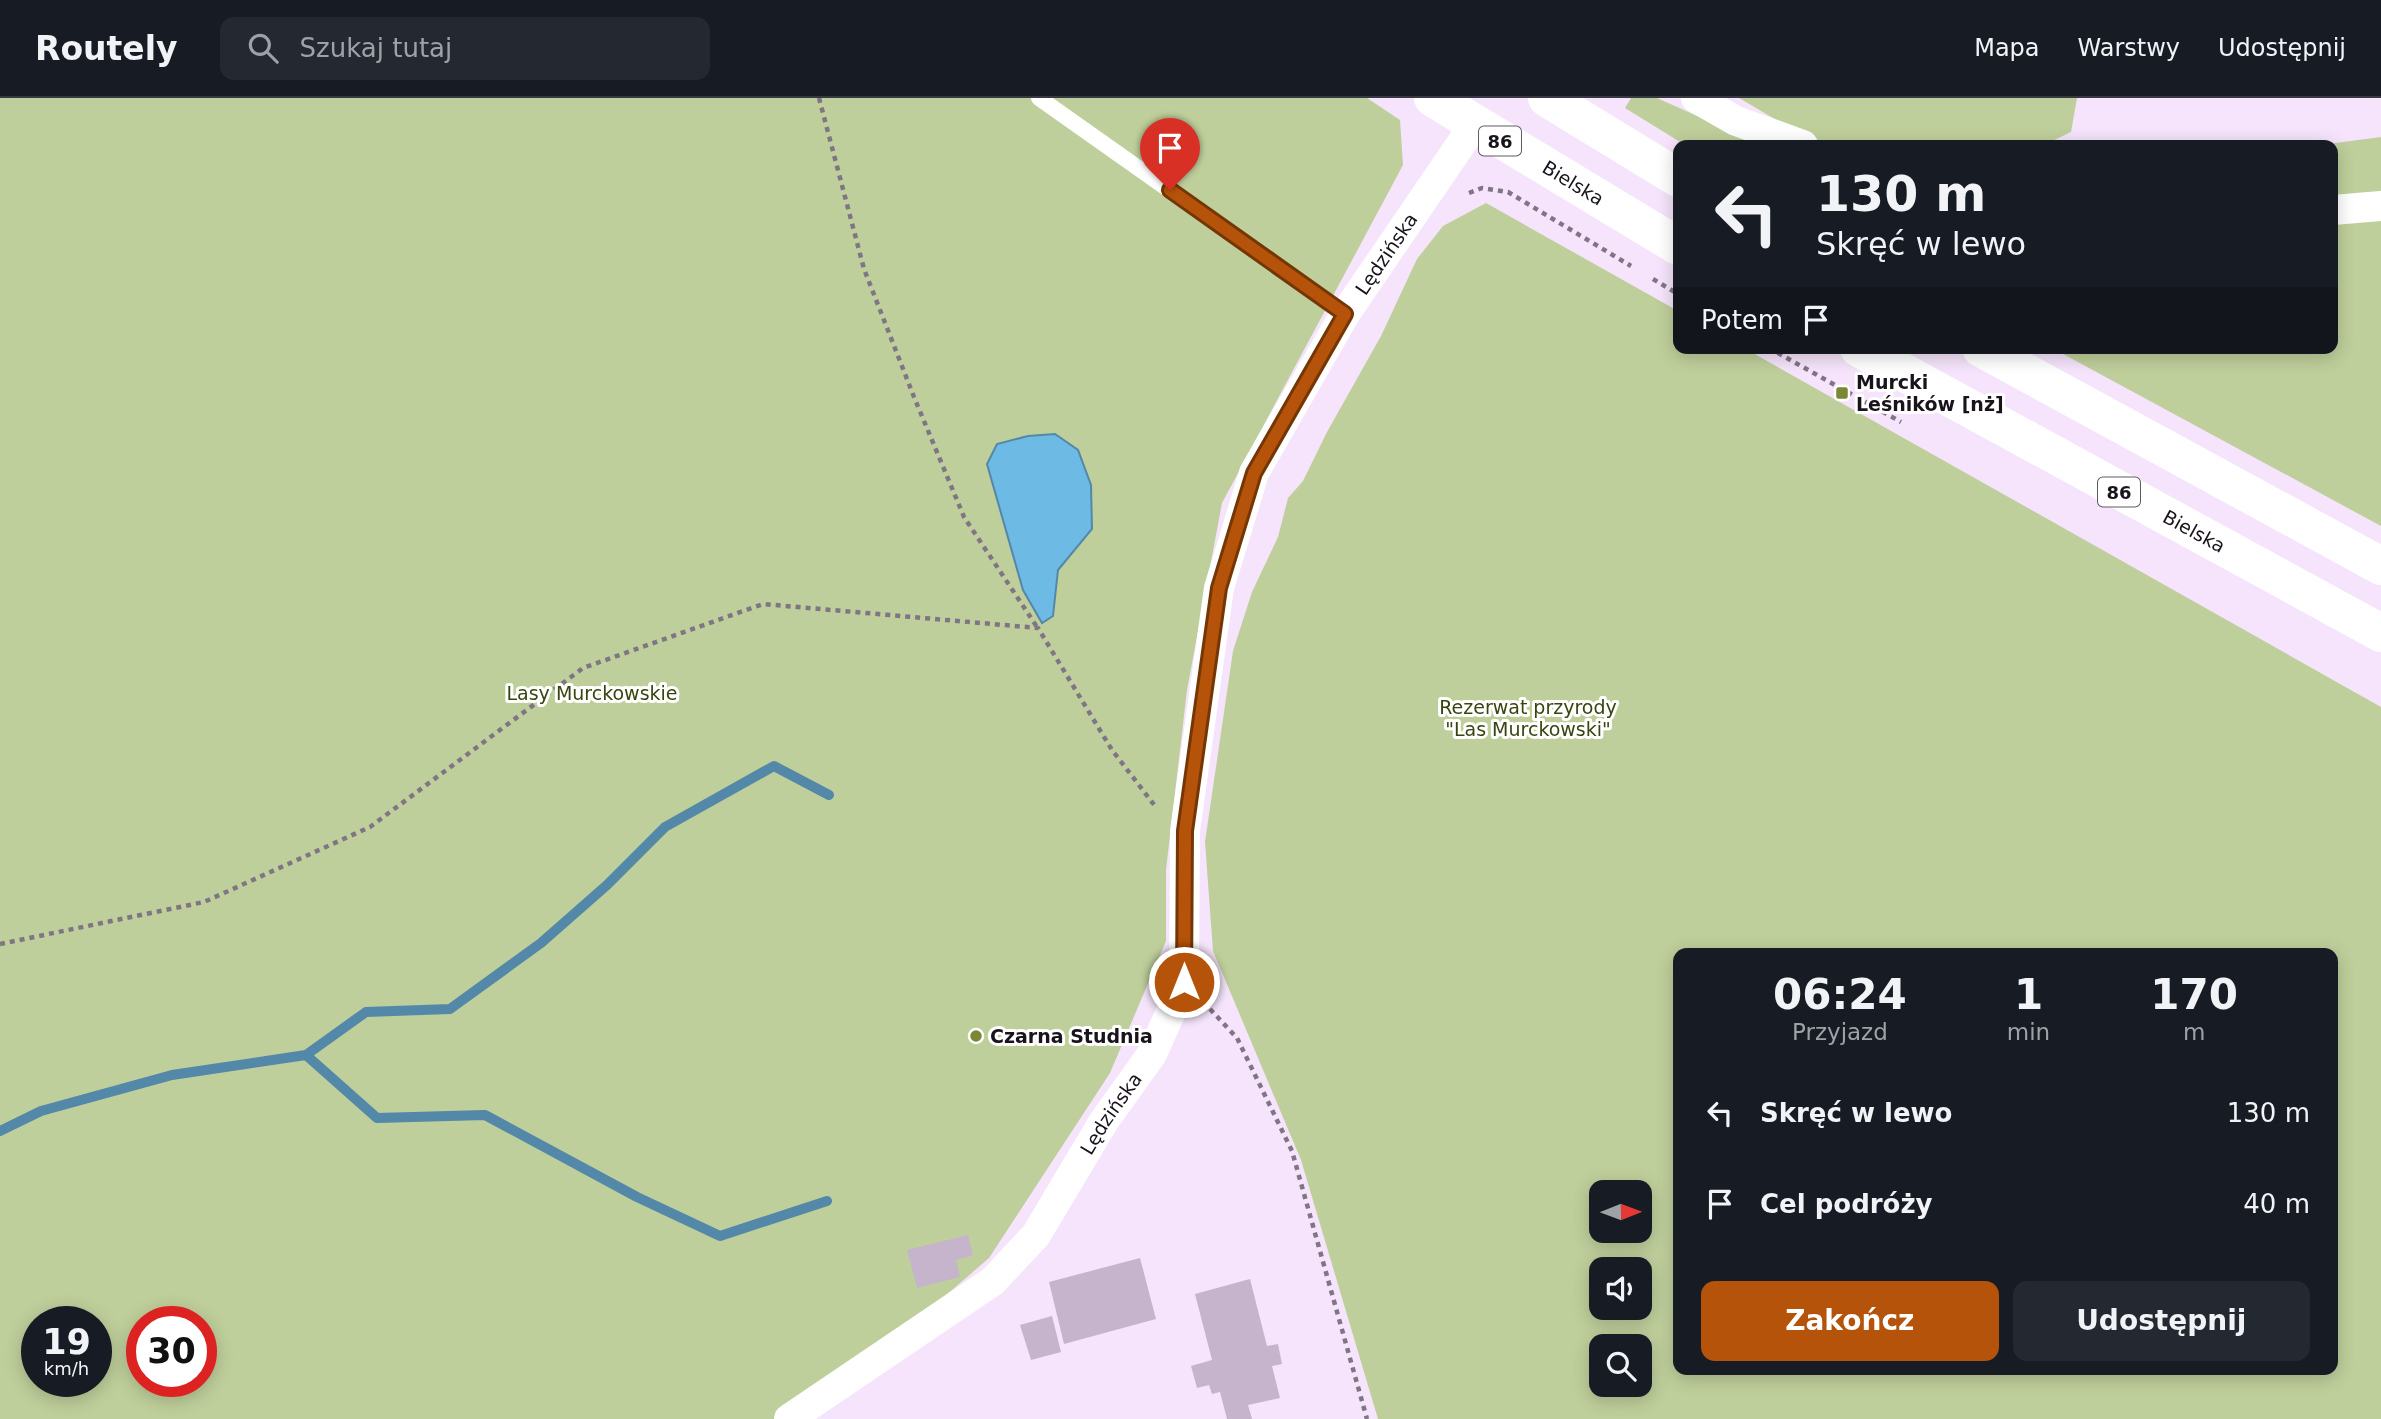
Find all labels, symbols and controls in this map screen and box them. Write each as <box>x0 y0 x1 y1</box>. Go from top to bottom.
search box <box>220 17 710 80</box>
text: Routely <box>35 29 178 68</box>
icon: search <box>244 29 282 67</box>
text: Szukaj tutaj <box>300 33 452 63</box>
text: Mapa <box>1974 34 2040 62</box>
text: Warstwy <box>2078 34 2180 62</box>
text: Udostępnij <box>2218 34 2346 62</box>
pin <box>1140 118 1200 190</box>
road number: 86 <box>1479 126 1521 156</box>
icon: arrive <box>1151 129 1189 167</box>
street label: Bielska <box>1539 156 1608 210</box>
text: 130 m <box>1816 166 1986 223</box>
icon: left <box>1701 168 1792 259</box>
street label: Lędzińska <box>1351 209 1422 299</box>
text: Skręć w lewo <box>1816 225 2026 263</box>
icon: arrive <box>1797 301 1835 339</box>
text: Potem <box>1701 305 1783 335</box>
place label: Murcki Leśników [nż] <box>1856 371 2004 415</box>
marker: Murcki Leśników [nż] <box>1834 385 1850 401</box>
road number: 86 <box>2098 478 2140 506</box>
street label: Bielska <box>2159 505 2229 557</box>
park label: Lasy Murckowskie <box>506 682 678 704</box>
park label: Rezerwat przyrody "Las Murckowski" <box>1439 696 1617 740</box>
position arrow <box>1147 945 1221 1019</box>
text: 06:24 <box>1773 970 1907 1019</box>
text: 1 <box>2014 970 2043 1019</box>
text: 170 <box>2150 970 2238 1019</box>
text: Przyjazd <box>1792 1019 1888 1045</box>
text: min <box>2007 1019 2050 1045</box>
text: m <box>2183 1019 2205 1045</box>
place label: Czarna Studnia <box>990 1025 1153 1047</box>
marker: Czarna Studnia <box>968 1028 984 1044</box>
street label: Lędzińska <box>1076 1068 1146 1158</box>
icon: left <box>1701 1094 1739 1132</box>
text: Skręć w lewo <box>1760 1098 1952 1128</box>
text: 130 m <box>2227 1098 2310 1128</box>
north arrow <box>1589 1180 1652 1242</box>
map controls <box>1589 1180 1652 1397</box>
icon: arrive <box>1701 1185 1739 1223</box>
text: Cel podróży <box>1760 1189 1933 1219</box>
text: 40 m <box>2243 1189 2310 1219</box>
button: sound <box>1589 1257 1652 1320</box>
button: Zakończ <box>1701 1281 1999 1361</box>
button: Udostępnij <box>2013 1281 2310 1361</box>
speed limit sign: 30 <box>126 1306 217 1397</box>
text: 19 <box>42 1322 91 1362</box>
button: search <box>1589 1334 1652 1397</box>
text: km/h <box>44 1358 89 1379</box>

